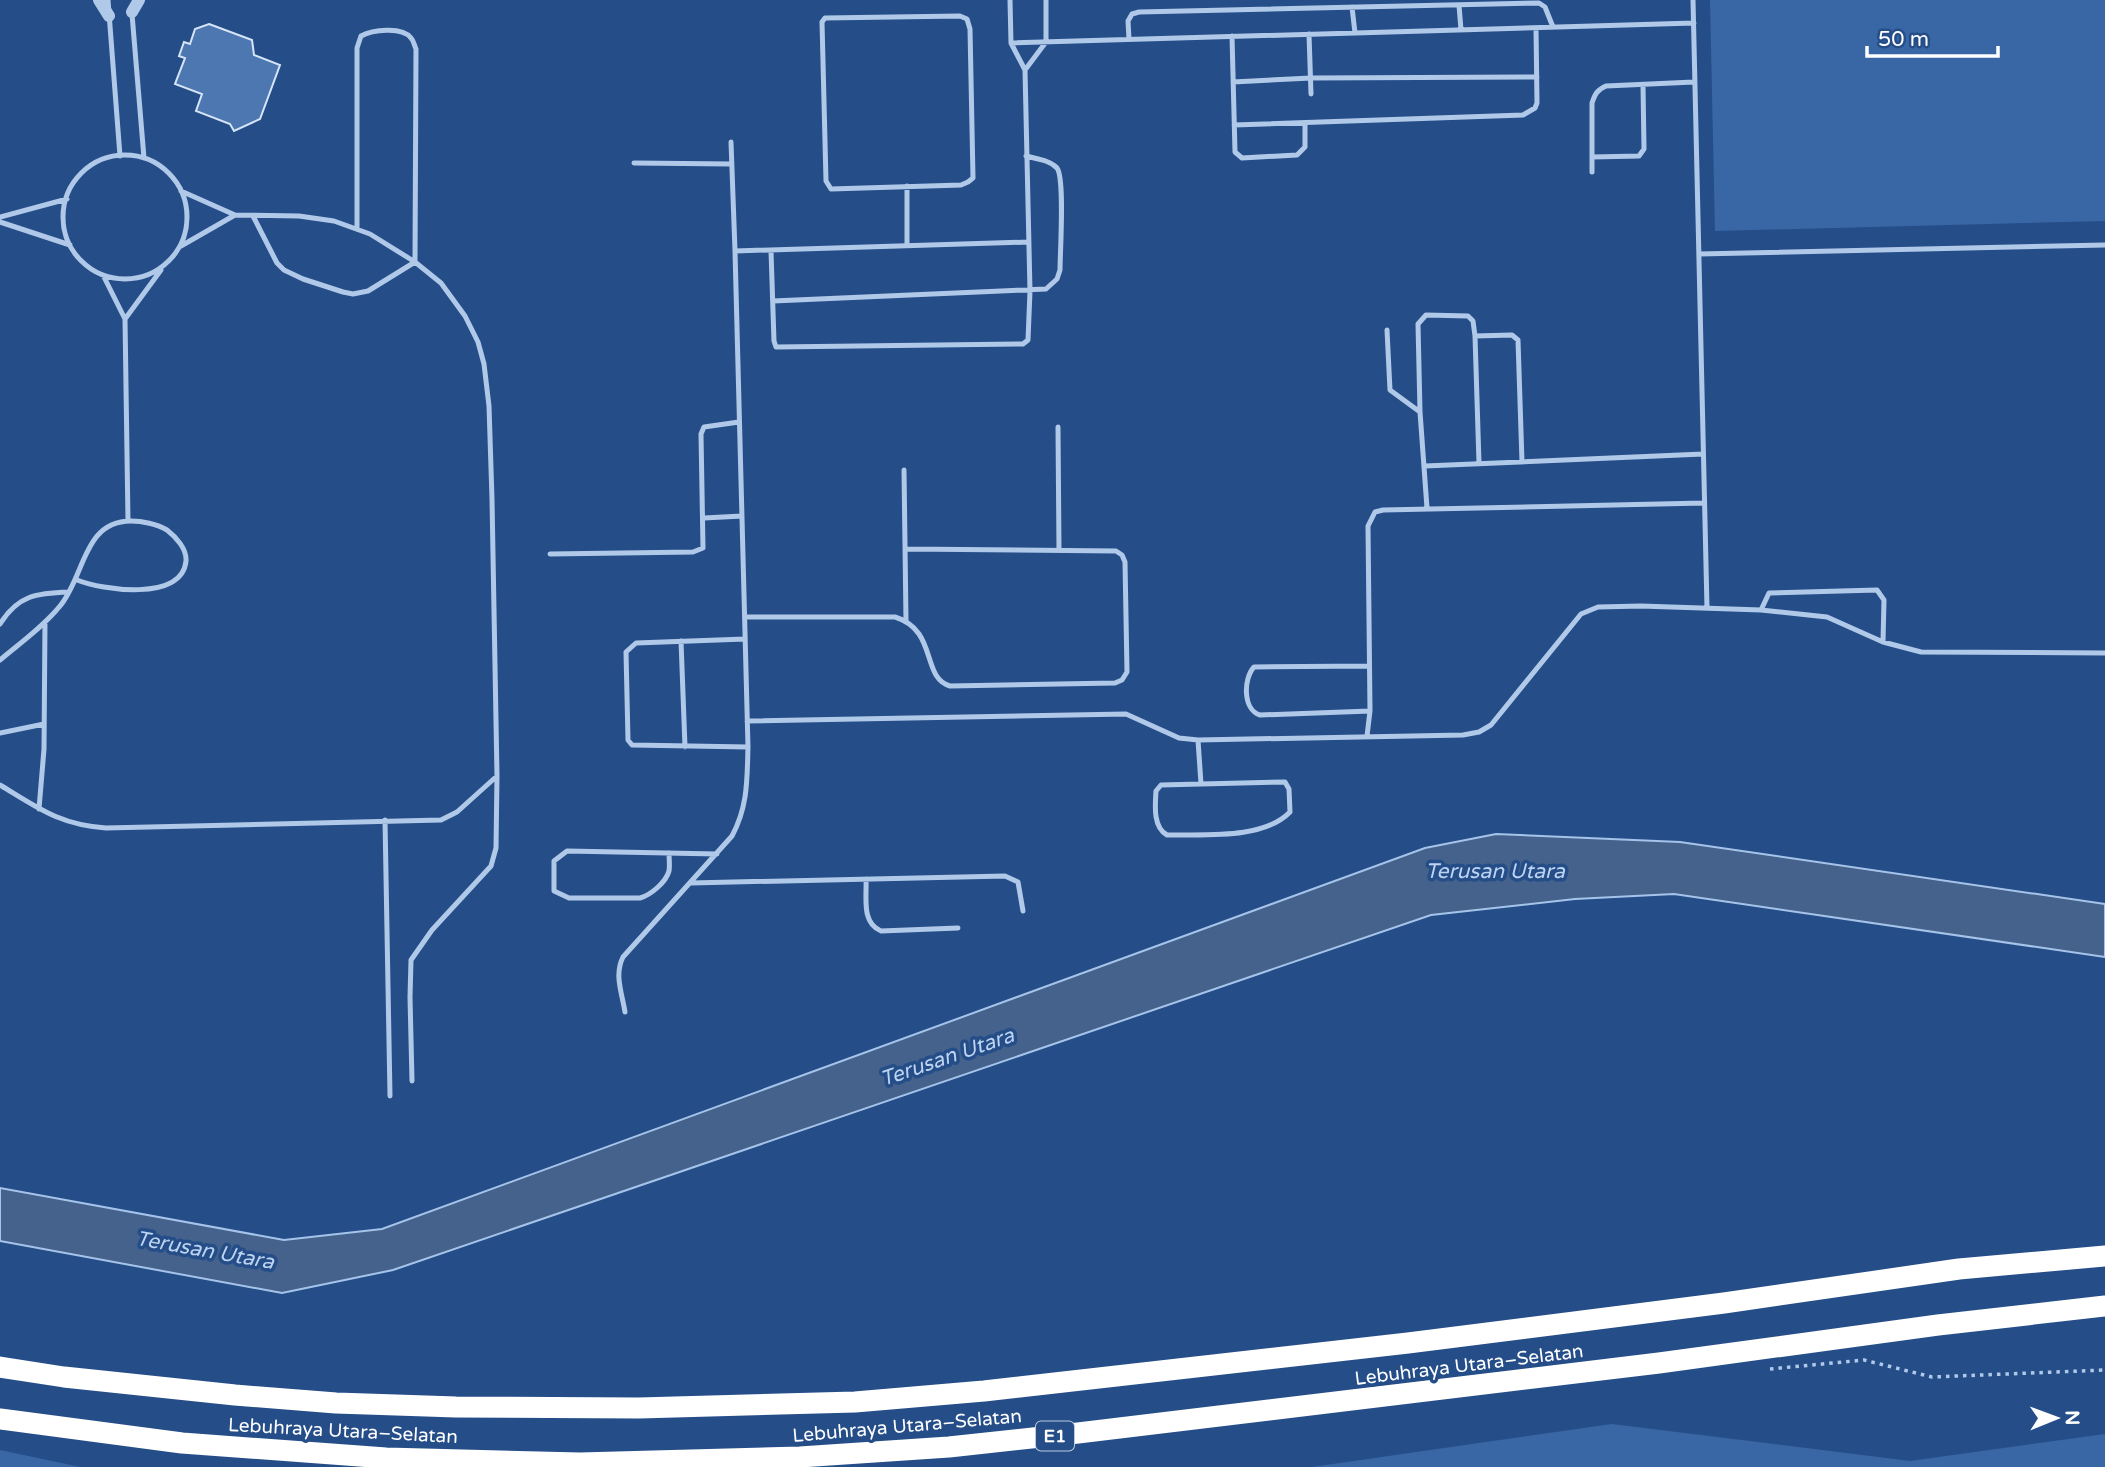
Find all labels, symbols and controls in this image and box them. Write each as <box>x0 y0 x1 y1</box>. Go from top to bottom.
scale bar <box>1867 14 1998 58</box>
text: 50 m <box>1878 27 1929 52</box>
water label: Terusan Utara <box>1425 859 1566 884</box>
water label: Terusan Utara <box>877 1023 1018 1092</box>
water label: Terusan Utara <box>134 1226 277 1275</box>
street label: Lebuhraya Utara–Selatan <box>1354 1340 1585 1390</box>
north arrow <box>2021 1383 2091 1453</box>
street label: Lebuhraya Utara–Selatan <box>791 1405 1023 1447</box>
text: N <box>2061 1410 2083 1426</box>
street label: Lebuhraya Utara–Selatan <box>227 1414 458 1448</box>
road number: E1 <box>1036 1422 1074 1450</box>

